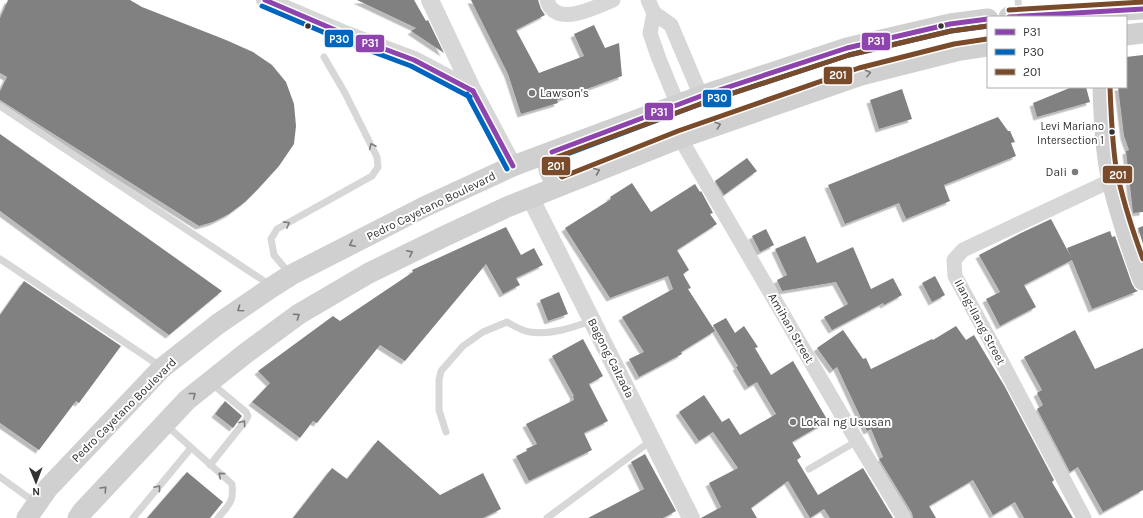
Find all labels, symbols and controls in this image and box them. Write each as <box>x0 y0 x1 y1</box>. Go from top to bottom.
legend <box>987 16 1127 88</box>
unlabelled marker <box>303 21 313 31</box>
unlabelled marker <box>936 21 946 31</box>
text: P31 <box>1023 25 1041 39</box>
line badge: P30 <box>324 29 354 48</box>
line badge: P31 <box>861 32 891 51</box>
text: P30 <box>329 33 349 46</box>
line badge: P31 <box>355 34 385 53</box>
text: P31 <box>867 35 885 48</box>
text: P31 <box>361 37 379 50</box>
text: P30 <box>1023 45 1044 59</box>
text: 201 <box>1023 65 1041 79</box>
line badge: 201 <box>823 66 853 85</box>
text: 201 <box>829 69 847 82</box>
one-way arrow <box>865 70 871 78</box>
place label: Lawson's <box>540 86 589 100</box>
marker: Lawson's <box>527 88 537 98</box>
line badge: P30 <box>702 89 732 108</box>
text: P30 <box>707 92 727 105</box>
line badge: P31 <box>644 102 674 121</box>
text: P31 <box>650 106 668 119</box>
place label: Levi Mariano Intersection 1 <box>1037 120 1104 147</box>
one-way arrow <box>715 121 722 129</box>
marker: Levi Mariano Intersection 1 <box>1107 127 1117 137</box>
one-way arrow <box>369 143 377 151</box>
line badge: 201 <box>541 156 571 176</box>
text: 201 <box>547 160 565 173</box>
place label: Dali <box>1046 165 1067 179</box>
line badge: 201 <box>1102 165 1133 184</box>
marker: Dali <box>1070 167 1080 177</box>
one-way arrow <box>593 168 601 176</box>
street label: Pedro Cayetano Boulevard <box>364 169 498 243</box>
text: 201 <box>1109 169 1127 182</box>
one-way arrow <box>283 221 290 228</box>
one-way arrow <box>349 239 356 247</box>
one-way arrow <box>406 250 413 258</box>
street label: Ilang-Ilang Street <box>952 277 1009 368</box>
street label: Amihan Street <box>765 290 817 366</box>
one-way arrow <box>237 304 244 312</box>
one-way arrow <box>292 314 299 321</box>
street label: Bagong Calzada <box>585 316 637 400</box>
street label: Pedro Cayetano Boulevard <box>69 355 179 465</box>
one-way arrow <box>189 393 196 400</box>
place label: Lokal ng Ususan <box>801 415 891 429</box>
marker: Lokal ng Ususan <box>788 417 798 427</box>
one-way arrow <box>238 421 245 428</box>
north arrow <box>16 462 56 502</box>
one-way arrow <box>219 472 226 479</box>
text: N <box>32 485 40 498</box>
one-way arrow <box>153 485 160 493</box>
one-way arrow <box>99 486 106 494</box>

